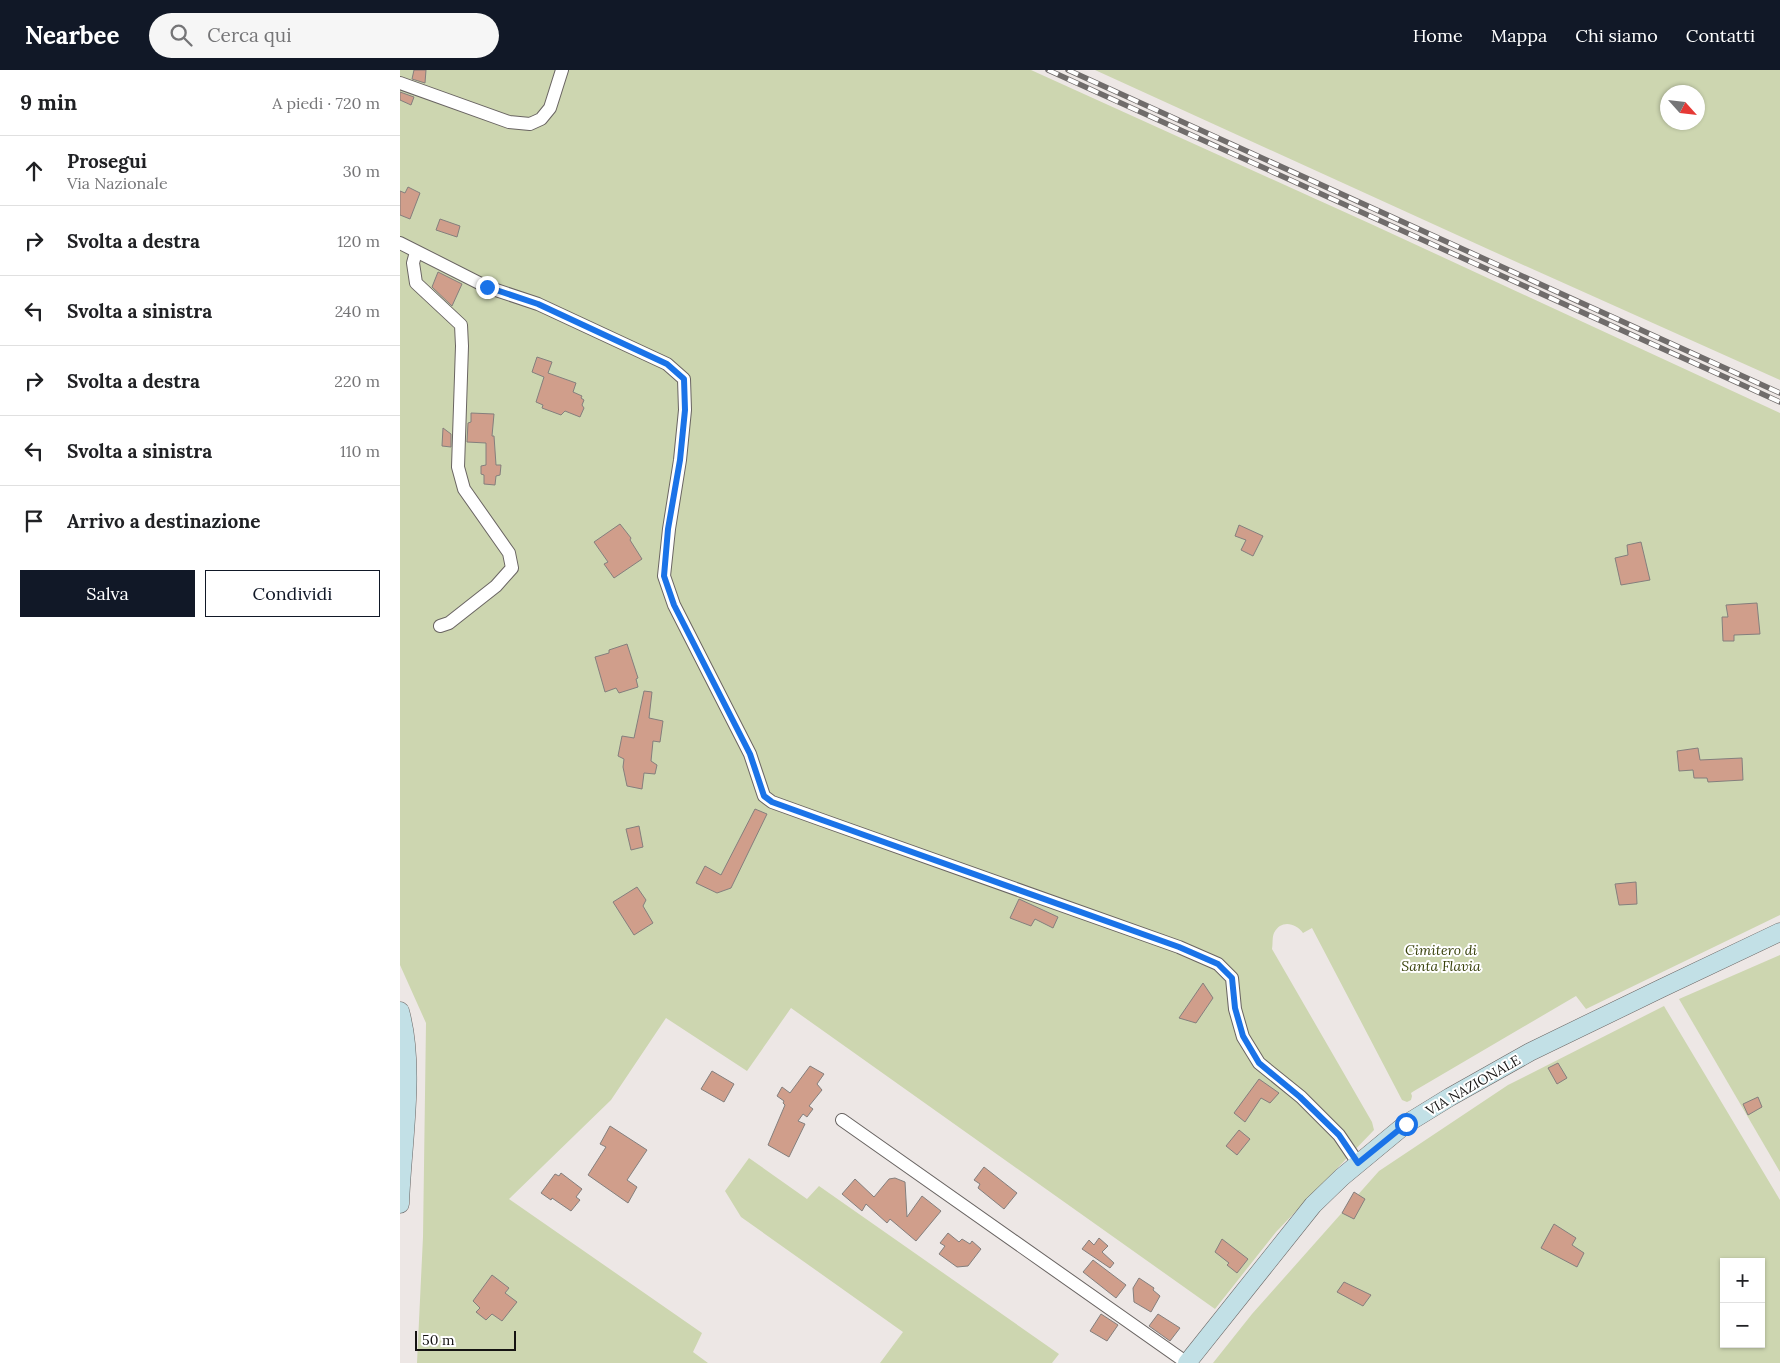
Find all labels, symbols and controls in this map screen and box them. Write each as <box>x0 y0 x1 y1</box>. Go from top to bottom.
search box <box>149 13 499 58</box>
text: Nearbee <box>25 20 119 51</box>
icon: search <box>167 21 195 49</box>
text: Cerca qui <box>207 23 291 47</box>
text: Home <box>1413 24 1463 47</box>
text: Mappa <box>1491 24 1547 47</box>
text: Chi siamo <box>1575 24 1658 47</box>
text: Contatti <box>1686 24 1755 47</box>
north arrow <box>1660 85 1705 130</box>
text: 9 min <box>20 89 77 116</box>
text: A piedi · 720 m <box>272 93 380 113</box>
text: Prosegui <box>67 149 147 173</box>
icon: ahead <box>20 157 48 185</box>
text: 30 m <box>343 161 380 181</box>
text: Via Nazionale <box>67 173 168 193</box>
icon: right <box>20 227 48 255</box>
text: Svolta a destra <box>67 229 200 253</box>
text: 120 m <box>337 231 380 251</box>
route end <box>476 276 499 299</box>
icon: left <box>20 297 48 325</box>
text: Svolta a sinistra <box>67 299 212 323</box>
text: 240 m <box>335 301 380 321</box>
icon: right <box>20 367 48 395</box>
text: Svolta a destra <box>67 369 200 393</box>
text: 220 m <box>334 371 380 391</box>
icon: left <box>20 437 48 465</box>
text: Svolta a sinistra <box>67 439 212 463</box>
text: 110 m <box>340 441 380 461</box>
icon: arrive <box>20 507 48 535</box>
text: Arrivo a destinazione <box>67 509 261 533</box>
button: Salva <box>20 570 195 617</box>
button: Condividi <box>205 570 380 617</box>
park label: Cimitero di Santa Flavia <box>1401 941 1481 975</box>
street label: VIA NAZIONALE <box>1422 1051 1524 1120</box>
route start <box>1395 1113 1418 1136</box>
map controls <box>1720 1258 1765 1348</box>
button: + <box>1720 1258 1765 1303</box>
button: − <box>1720 1303 1765 1348</box>
scale bar <box>415 1328 516 1351</box>
text: 50 m <box>422 1331 455 1349</box>

